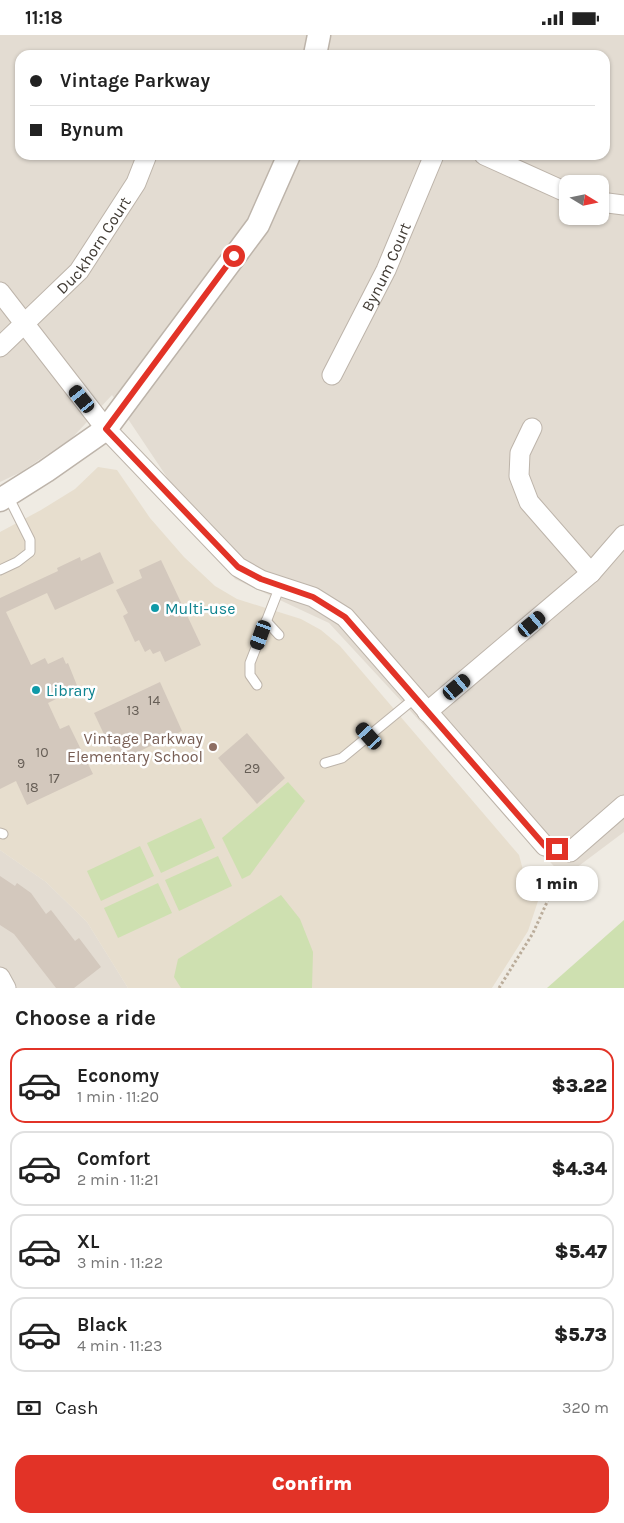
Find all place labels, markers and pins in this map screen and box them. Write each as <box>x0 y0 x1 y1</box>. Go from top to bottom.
place label: Multi-use <box>165 599 235 618</box>
marker: Multi-use <box>149 602 161 614</box>
place label: Library <box>46 681 96 700</box>
marker: Library <box>30 684 42 696</box>
place label: Vintage Parkway Elementary School <box>67 729 204 766</box>
marker: Vintage Parkway Elementary School <box>207 741 219 753</box>

